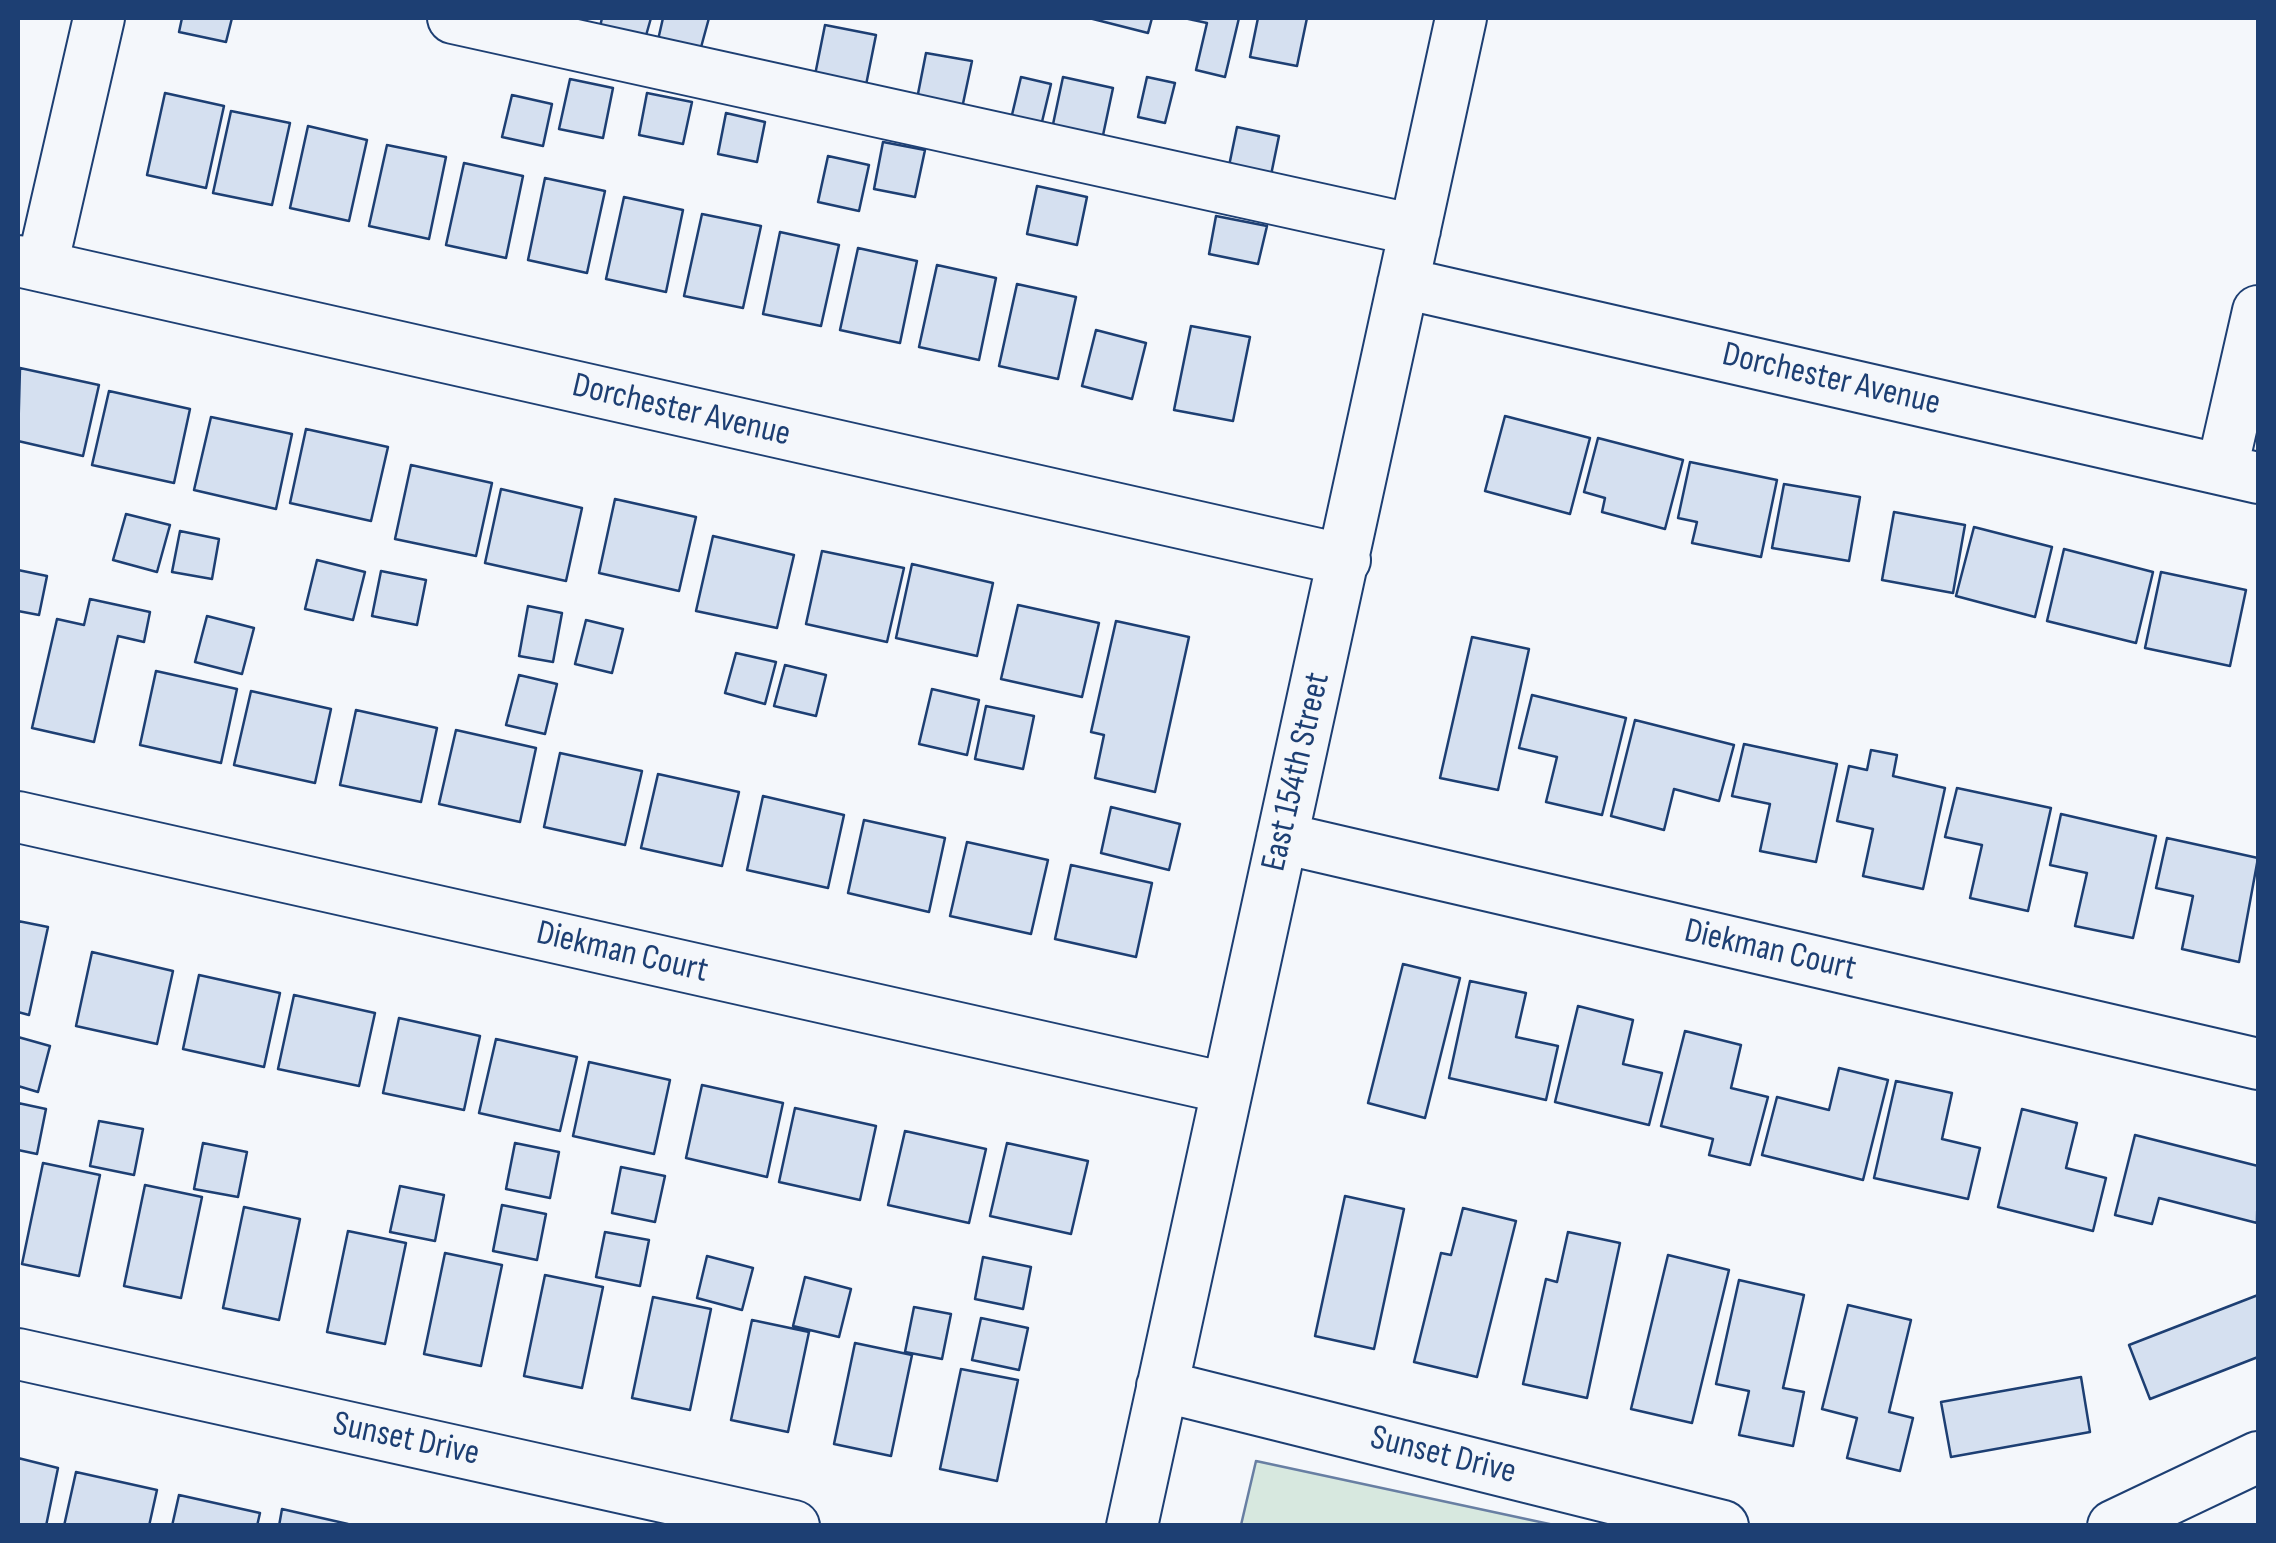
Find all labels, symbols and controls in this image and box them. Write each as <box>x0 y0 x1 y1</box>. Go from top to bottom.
street label: Dorchester Avenue <box>1718 335 1944 425</box>
street label: Dorchester Avenue <box>568 366 794 456</box>
street label: East 154th Street <box>1254 669 1340 875</box>
street label: Diekman Court <box>1680 911 1860 991</box>
street label: Diekman Court <box>532 913 712 993</box>
street label: Sunset Drive <box>329 1404 483 1476</box>
street label: Sunset Drive <box>1366 1418 1520 1494</box>

